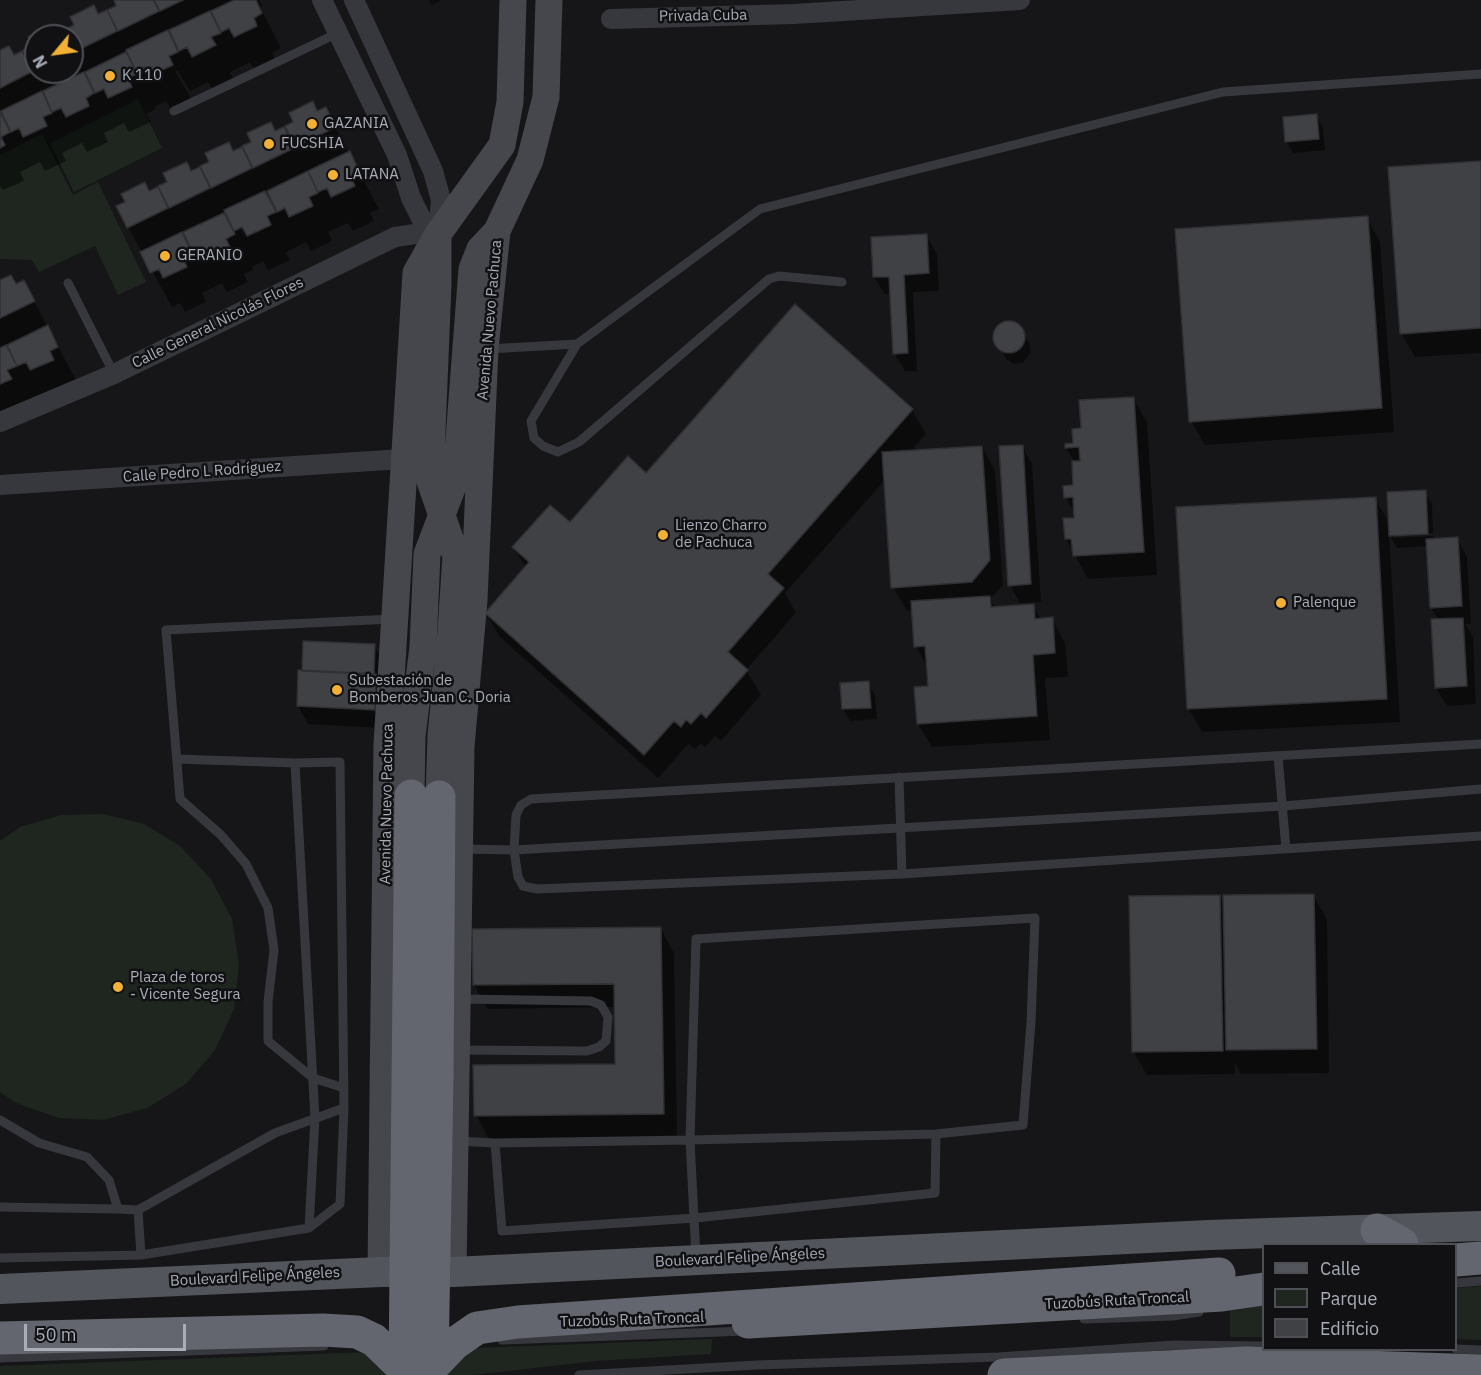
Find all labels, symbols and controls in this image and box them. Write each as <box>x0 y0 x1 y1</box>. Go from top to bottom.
street label: Privada Cuba <box>659 6 747 26</box>
north arrow <box>24 24 84 84</box>
text: N <box>28 52 52 72</box>
place label: K 110 <box>122 67 162 85</box>
marker: K 110 <box>103 69 117 83</box>
place label: GAZANIA <box>324 115 389 133</box>
marker: GAZANIA <box>305 117 319 131</box>
place label: FUCSHIA <box>281 135 344 153</box>
marker: FUCSHIA <box>262 137 276 151</box>
place label: LATANA <box>345 166 399 184</box>
marker: LATANA <box>326 168 340 182</box>
street label: Avenida Nuevo Pachuca <box>474 239 506 401</box>
place label: GERANIO <box>177 247 243 265</box>
marker: GERANIO <box>158 249 172 263</box>
street label: Calle General Nicolás Flores <box>129 274 307 372</box>
street label: Calle Pedro L Rodríguez <box>122 457 282 487</box>
place label: Lienzo Charro de Pachuca <box>675 517 767 552</box>
marker: Lienzo Charro de Pachuca <box>656 528 670 542</box>
place label: Palenque <box>1293 594 1356 612</box>
marker: Palenque <box>1274 596 1288 610</box>
place label: Subestación de Bomberos Juan C. Doria <box>349 672 511 707</box>
marker: Subestación de Bomberos Juan C. Doria <box>330 683 344 697</box>
street label: Avenida Nuevo Pachuca <box>377 723 397 885</box>
place label: Plaza de toros - Vicente Segura <box>130 969 240 1004</box>
marker: Plaza de toros - Vicente Segura <box>111 980 125 994</box>
legend <box>1262 1243 1457 1351</box>
street label: Boulevard Felipe Ángeles <box>655 1245 825 1271</box>
text: Calle <box>1320 1257 1360 1280</box>
street label: Boulevard Felipe Ángeles <box>170 1264 340 1290</box>
text: Parque <box>1320 1287 1377 1310</box>
street label: Tuzobús Ruta Troncal <box>1044 1288 1190 1314</box>
street label: Tuzobús Ruta Troncal <box>560 1308 704 1332</box>
scale bar <box>27 1312 189 1350</box>
text: Edificio <box>1320 1317 1379 1340</box>
text: 50 m <box>35 1323 77 1346</box>

